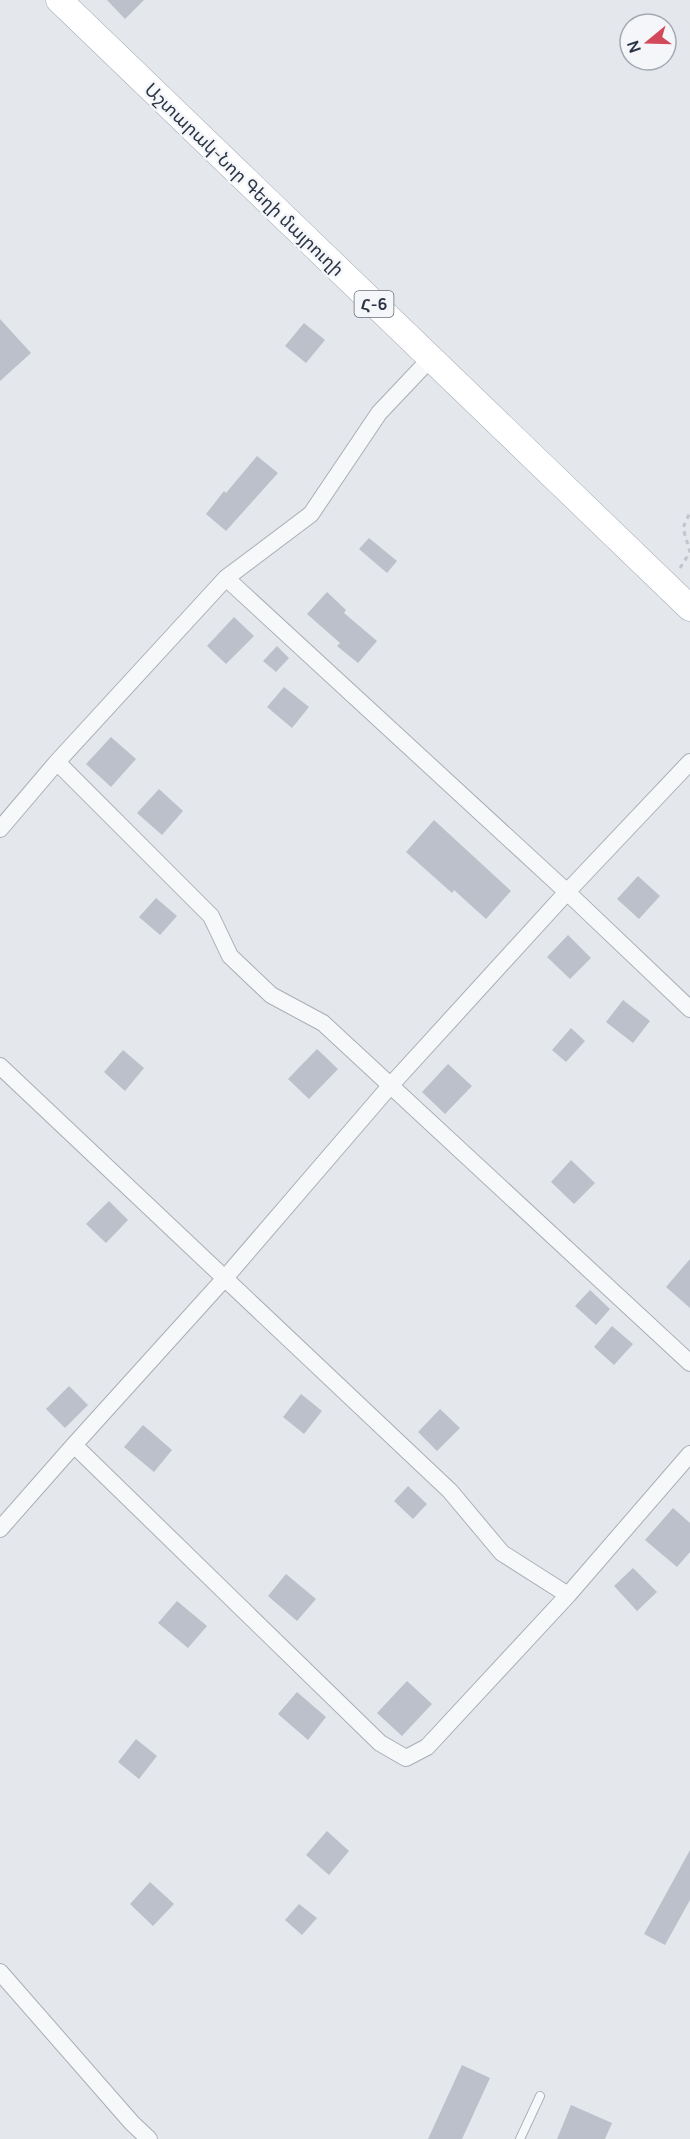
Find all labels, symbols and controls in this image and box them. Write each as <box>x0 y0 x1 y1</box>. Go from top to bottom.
north arrow <box>618 12 678 72</box>
text: N <box>622 38 646 56</box>
street label: Աշտարակ-Նոր Գեղի մայրուղի <box>140 77 350 281</box>
road number: Հ-6 <box>354 291 394 317</box>

